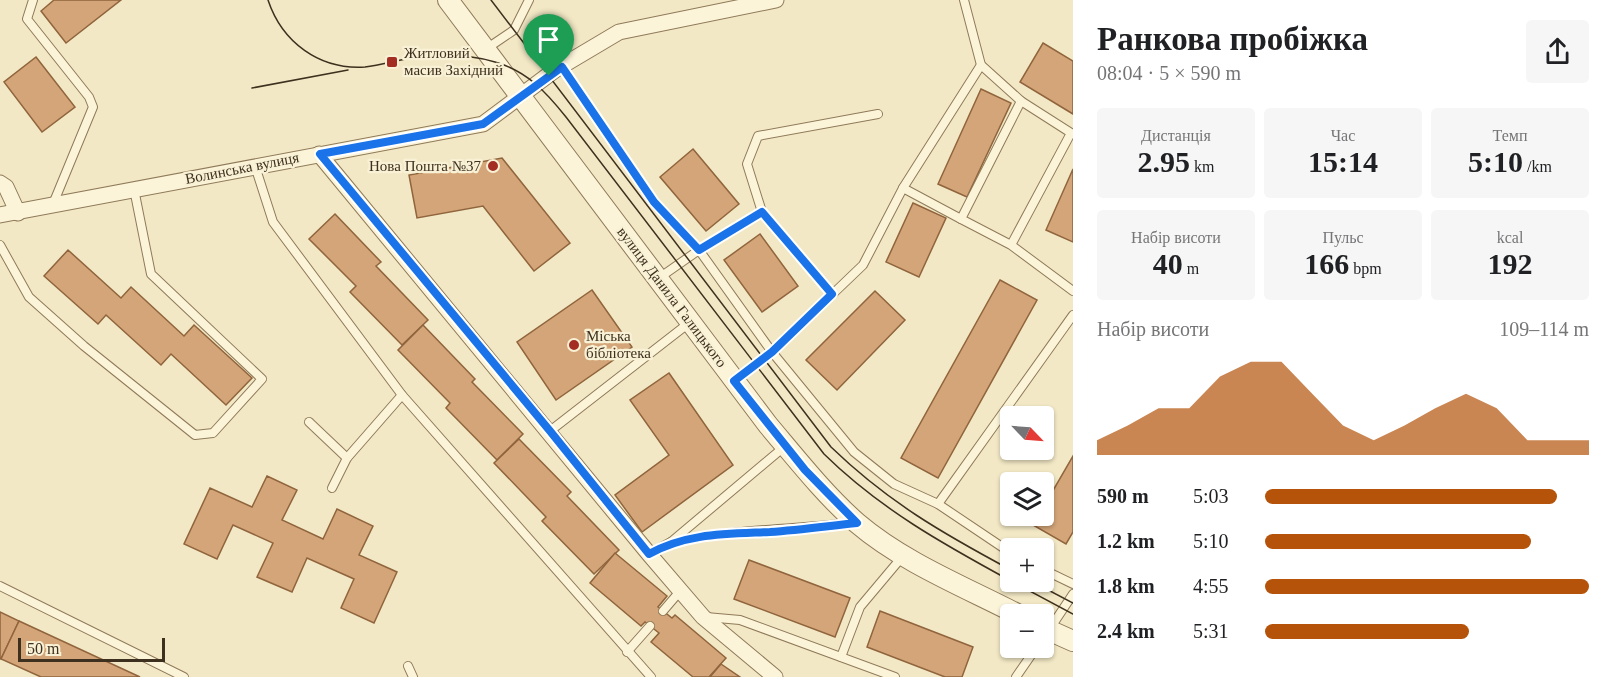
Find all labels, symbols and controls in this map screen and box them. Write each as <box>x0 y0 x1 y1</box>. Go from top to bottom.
pin <box>523 14 574 76</box>
button: share <box>1526 20 1589 83</box>
text: Ранкова пробіжка <box>1097 21 1368 57</box>
icon: arrive <box>532 23 565 56</box>
place label: Житловий масив Західний <box>404 45 503 78</box>
marker: Житловий масив Західний <box>385 55 399 69</box>
text: 08:04 · 5 × 590 m <box>1097 62 1241 84</box>
text: Дистанція <box>1141 127 1211 144</box>
text: Час <box>1331 127 1355 144</box>
text: Темп <box>1493 127 1527 144</box>
text: 2.95 <box>1138 145 1190 178</box>
text: 15:14 <box>1308 145 1378 178</box>
text: 5:10 <box>1468 145 1523 178</box>
street label: Волинська вулиця <box>184 149 300 187</box>
place label: Нова Пошта №37 <box>369 158 481 174</box>
text: km <box>1190 158 1214 175</box>
text: /km <box>1523 158 1552 175</box>
marker: Нова Пошта №37 <box>486 159 500 173</box>
street label: вулиця Данила Галицького <box>614 224 730 370</box>
text: Набір висоти <box>1131 229 1221 246</box>
text: Пульс <box>1322 229 1364 246</box>
text: kcal <box>1497 229 1523 246</box>
text: 40 <box>1153 247 1183 280</box>
text: 166 <box>1304 247 1349 280</box>
text: 192 <box>1488 247 1533 280</box>
text: m <box>1183 260 1199 277</box>
text: bpm <box>1349 260 1382 277</box>
text: Набір висоти <box>1097 318 1209 340</box>
text: 109–114 m <box>1499 318 1589 340</box>
place label: Міська бібліотека <box>586 328 651 361</box>
marker: Міська бібліотека <box>567 338 581 352</box>
north arrow <box>1000 406 1054 460</box>
map controls <box>1000 406 1054 658</box>
button: layers <box>1000 472 1054 526</box>
text: 590 m <box>1097 485 1149 507</box>
text: 5:03 <box>1193 485 1229 507</box>
text: 1.2 km <box>1097 530 1155 552</box>
text: 5:10 <box>1193 530 1229 552</box>
button: + <box>1000 538 1054 592</box>
text: 1.8 km <box>1097 575 1155 597</box>
text: 4:55 <box>1193 575 1229 597</box>
button: − <box>1000 604 1054 658</box>
text: 2.4 km <box>1097 620 1155 642</box>
text: 5:31 <box>1193 620 1229 642</box>
scale bar <box>18 635 165 662</box>
text: 50 m <box>27 640 59 657</box>

